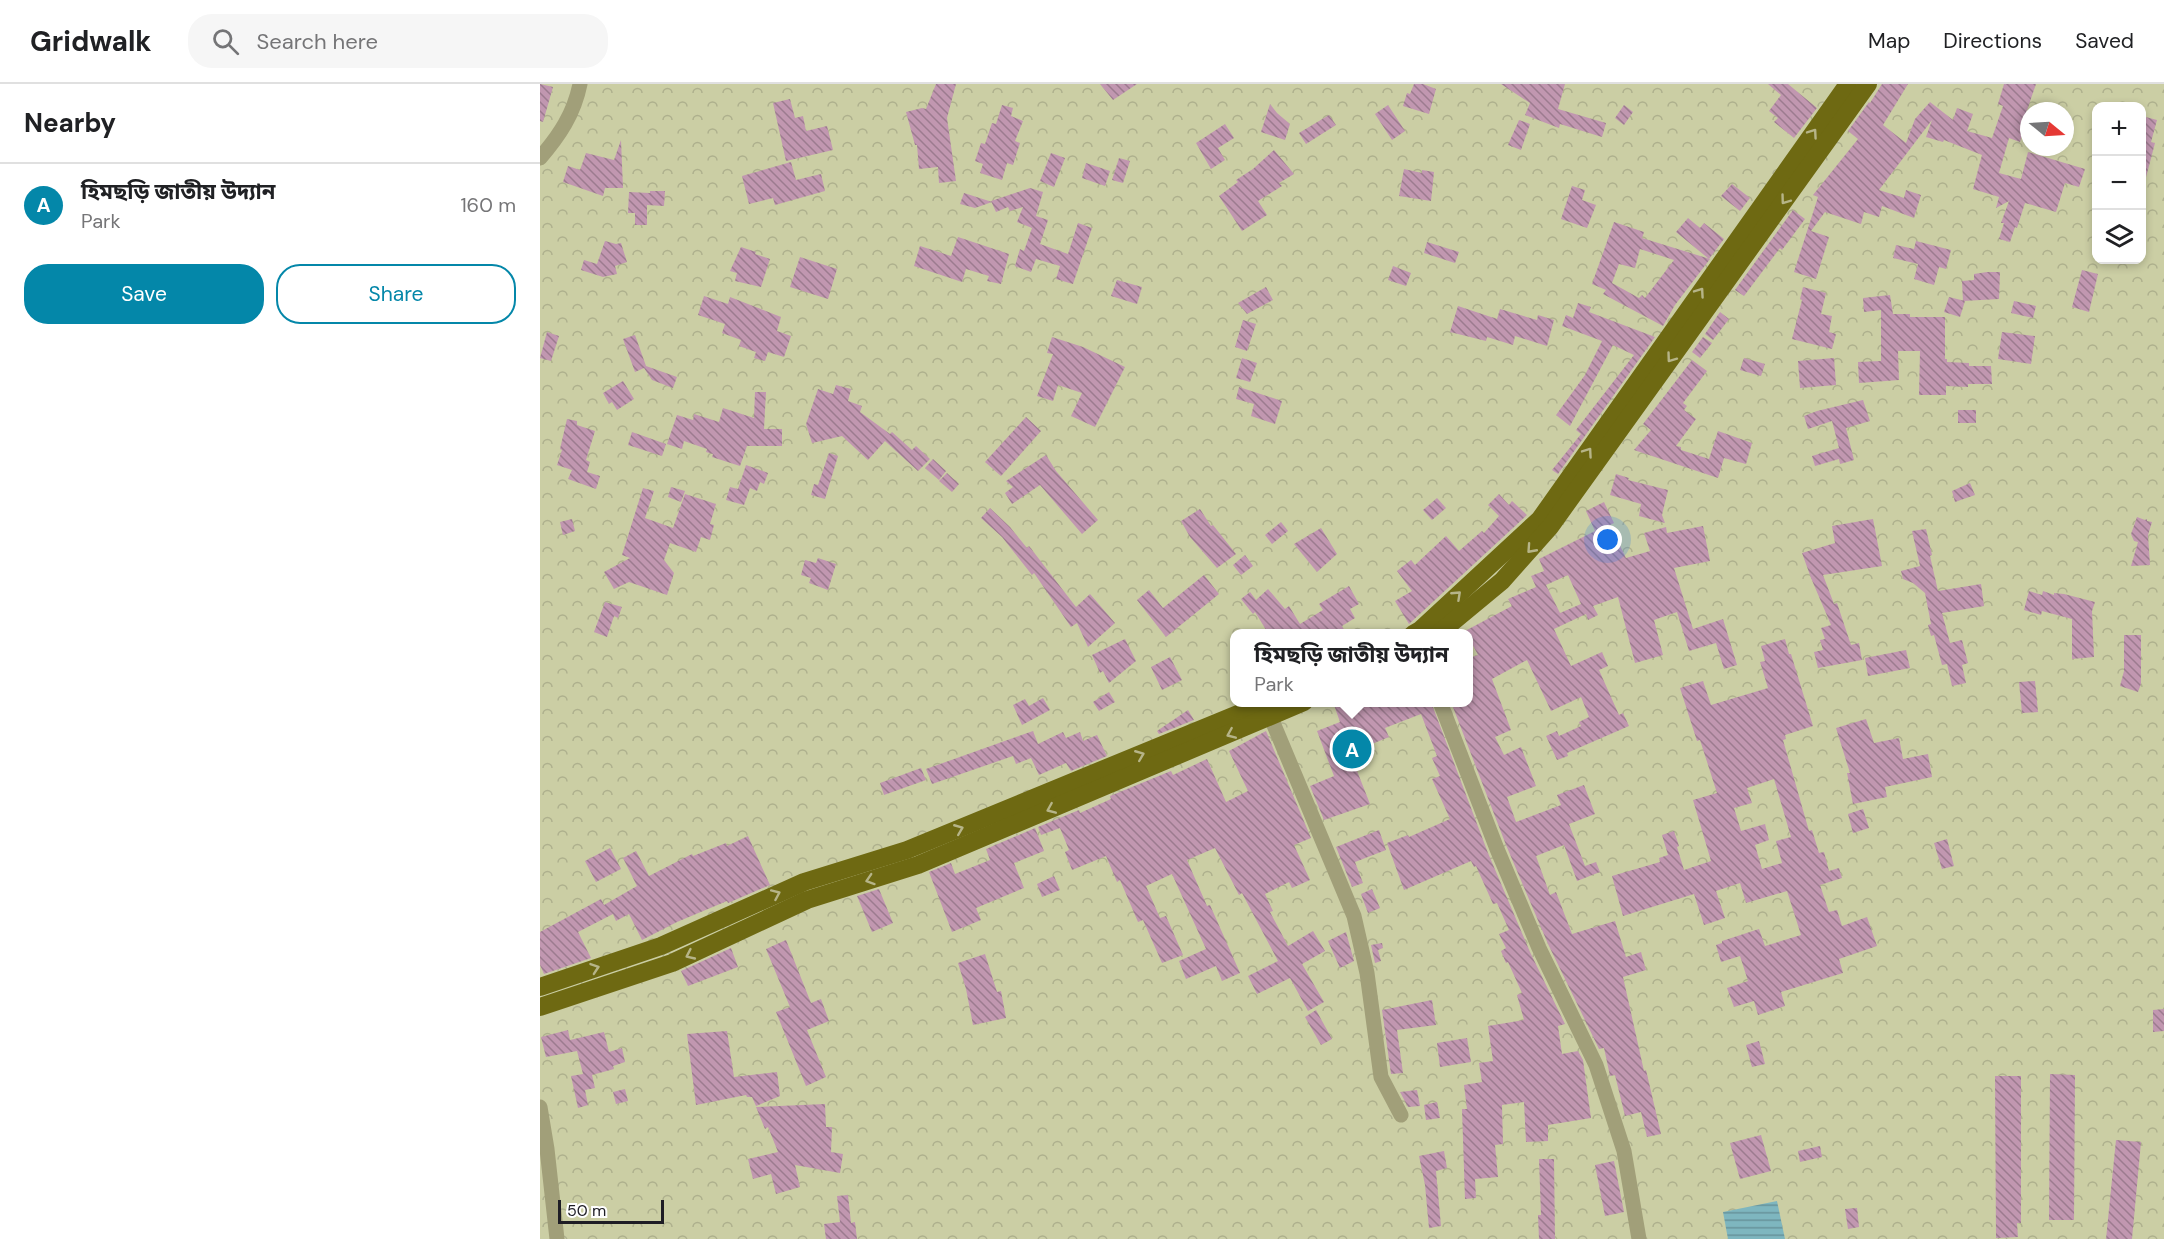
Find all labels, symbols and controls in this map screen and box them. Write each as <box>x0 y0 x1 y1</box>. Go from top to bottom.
search box <box>188 14 608 68</box>
text: Gridwalk <box>30 23 152 60</box>
icon: search <box>209 25 242 58</box>
text: Search here <box>257 27 378 56</box>
text: Map <box>1868 27 1910 55</box>
text: Directions <box>1943 27 2042 55</box>
text: Saved <box>2075 27 2134 55</box>
north arrow <box>2020 102 2074 156</box>
map controls <box>2092 102 2146 264</box>
button: + <box>2092 102 2146 156</box>
text: Nearby <box>24 106 116 140</box>
one-way arrow <box>1806 129 1817 140</box>
button: − <box>2092 156 2146 210</box>
text: হিমছড়ি জাতীয় উদ্যান <box>81 177 275 206</box>
text: A <box>36 192 51 218</box>
text: 160 m <box>460 192 516 218</box>
one-way arrow <box>1781 193 1792 204</box>
text: Park <box>81 208 121 234</box>
button: layers <box>2092 210 2146 264</box>
button: Save <box>24 264 264 324</box>
button: Share <box>276 264 516 324</box>
one-way arrow <box>1693 288 1704 299</box>
one-way arrow <box>1667 352 1678 363</box>
one-way arrow <box>1580 447 1591 458</box>
your location <box>1593 525 1622 554</box>
one-way arrow <box>1527 542 1538 553</box>
one-way arrow <box>1450 591 1461 602</box>
popup <box>1230 629 1473 707</box>
text: হিমছড়ি জাতীয় উদ্যান <box>1254 640 1449 669</box>
text: Park <box>1254 671 1294 697</box>
pin: A <box>1332 726 1372 772</box>
one-way arrow <box>1226 727 1237 739</box>
one-way arrow <box>1133 750 1144 762</box>
one-way arrow <box>1046 802 1057 814</box>
one-way arrow <box>953 824 964 836</box>
one-way arrow <box>865 873 876 885</box>
one-way arrow <box>769 890 780 902</box>
one-way arrow <box>685 947 696 959</box>
one-way arrow <box>590 963 600 975</box>
scale bar <box>558 1197 664 1224</box>
text: 50 m <box>567 1200 606 1221</box>

